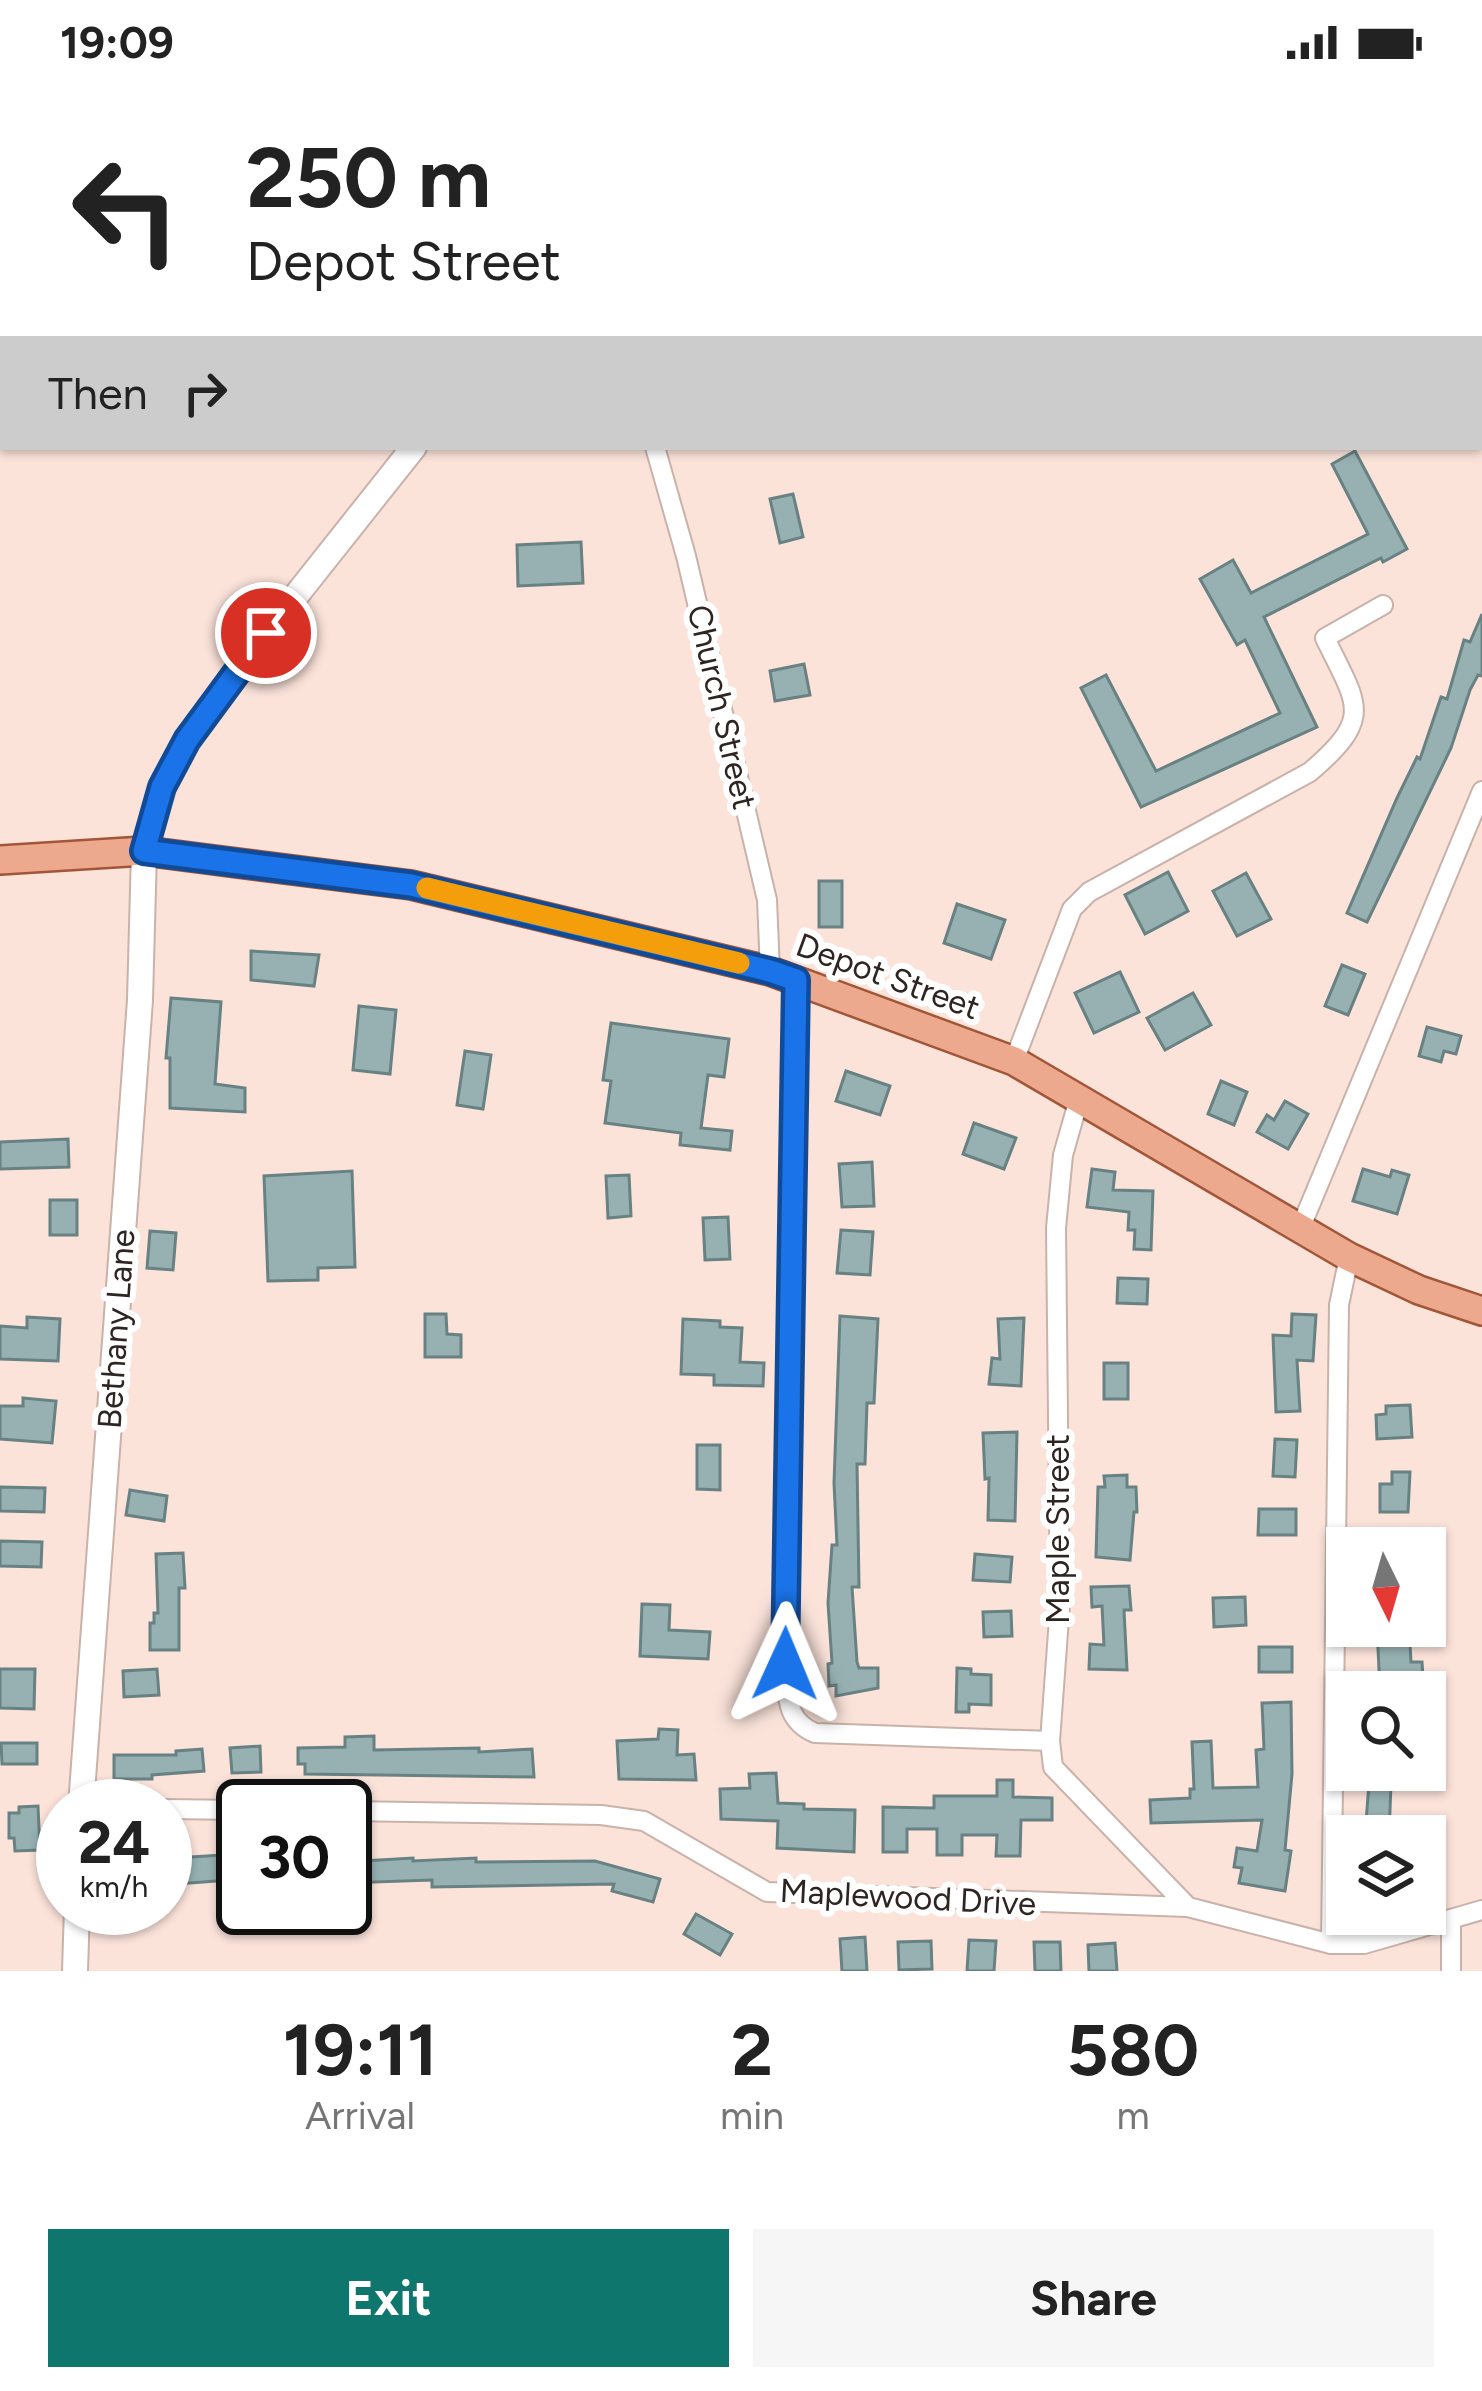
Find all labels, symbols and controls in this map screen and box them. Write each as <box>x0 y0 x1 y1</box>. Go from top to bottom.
text: 19:09 <box>60 15 174 69</box>
text: 250 m <box>246 127 491 228</box>
icon: left <box>48 132 204 288</box>
text: Depot Street <box>246 229 561 294</box>
icon: right <box>172 360 238 426</box>
text: Then <box>48 366 148 420</box>
pin <box>215 582 317 684</box>
icon: arrive <box>233 600 299 666</box>
street label: Church Street <box>680 601 764 813</box>
street label: Depot Street <box>791 925 985 1027</box>
street label: Bethany Lane <box>90 1228 142 1430</box>
street label: Maple Street <box>1038 1434 1077 1624</box>
north arrow <box>1326 1527 1446 1647</box>
map controls <box>1326 1527 1446 1935</box>
position arrow <box>722 1601 848 1727</box>
button: search <box>1326 1671 1446 1791</box>
speed limit sign: 30 <box>216 1779 372 1935</box>
text: 24 <box>78 1806 150 1878</box>
button: layers <box>1326 1815 1446 1935</box>
text: km/h <box>80 1868 148 1905</box>
street label: Maplewood Drive <box>779 1871 1037 1923</box>
text: 19:11 <box>283 2007 437 2093</box>
text: 2 <box>731 2007 773 2093</box>
text: 580 <box>1067 2007 1199 2093</box>
text: Arrival <box>305 2092 415 2139</box>
text: min <box>720 2092 784 2139</box>
text: m <box>1116 2092 1150 2139</box>
button: Exit <box>48 2229 729 2367</box>
button: Share <box>753 2229 1434 2367</box>

